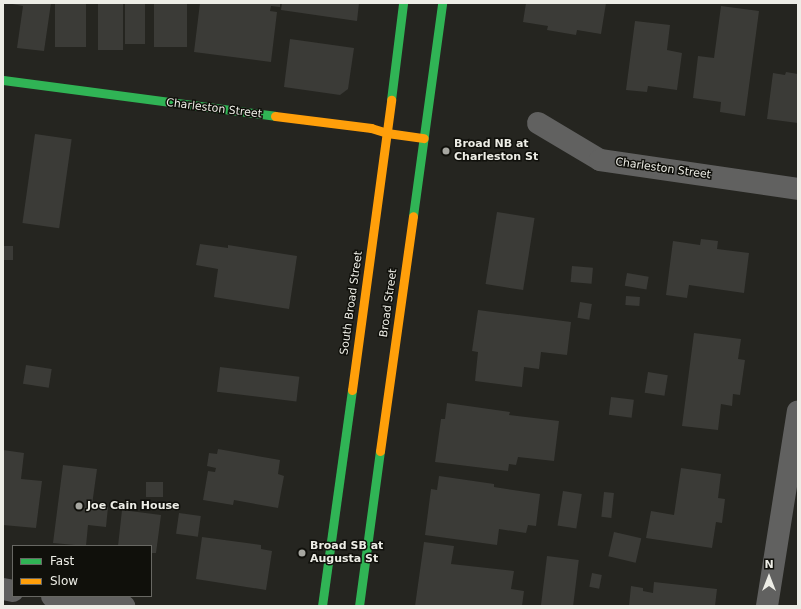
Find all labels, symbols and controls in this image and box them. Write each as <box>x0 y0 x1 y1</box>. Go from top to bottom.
street label: Charleston Street <box>165 97 263 121</box>
place label: Broad NB at Charleston St <box>454 138 538 164</box>
marker: Broad NB at Charleston St <box>441 146 451 156</box>
street label: Charleston Street <box>614 156 712 182</box>
street label: South Broad Street <box>338 250 366 356</box>
street label: Broad Street <box>378 268 400 338</box>
place label: Joe Cain House <box>87 499 179 513</box>
marker: Joe Cain House <box>74 501 84 511</box>
place label: Broad SB at Augusta St <box>310 540 383 566</box>
legend <box>12 545 152 597</box>
marker: Broad SB at Augusta St <box>297 548 307 558</box>
text: Fast <box>50 554 74 568</box>
north arrow <box>749 557 789 597</box>
text: N <box>764 558 774 571</box>
text: Slow <box>50 574 78 588</box>

